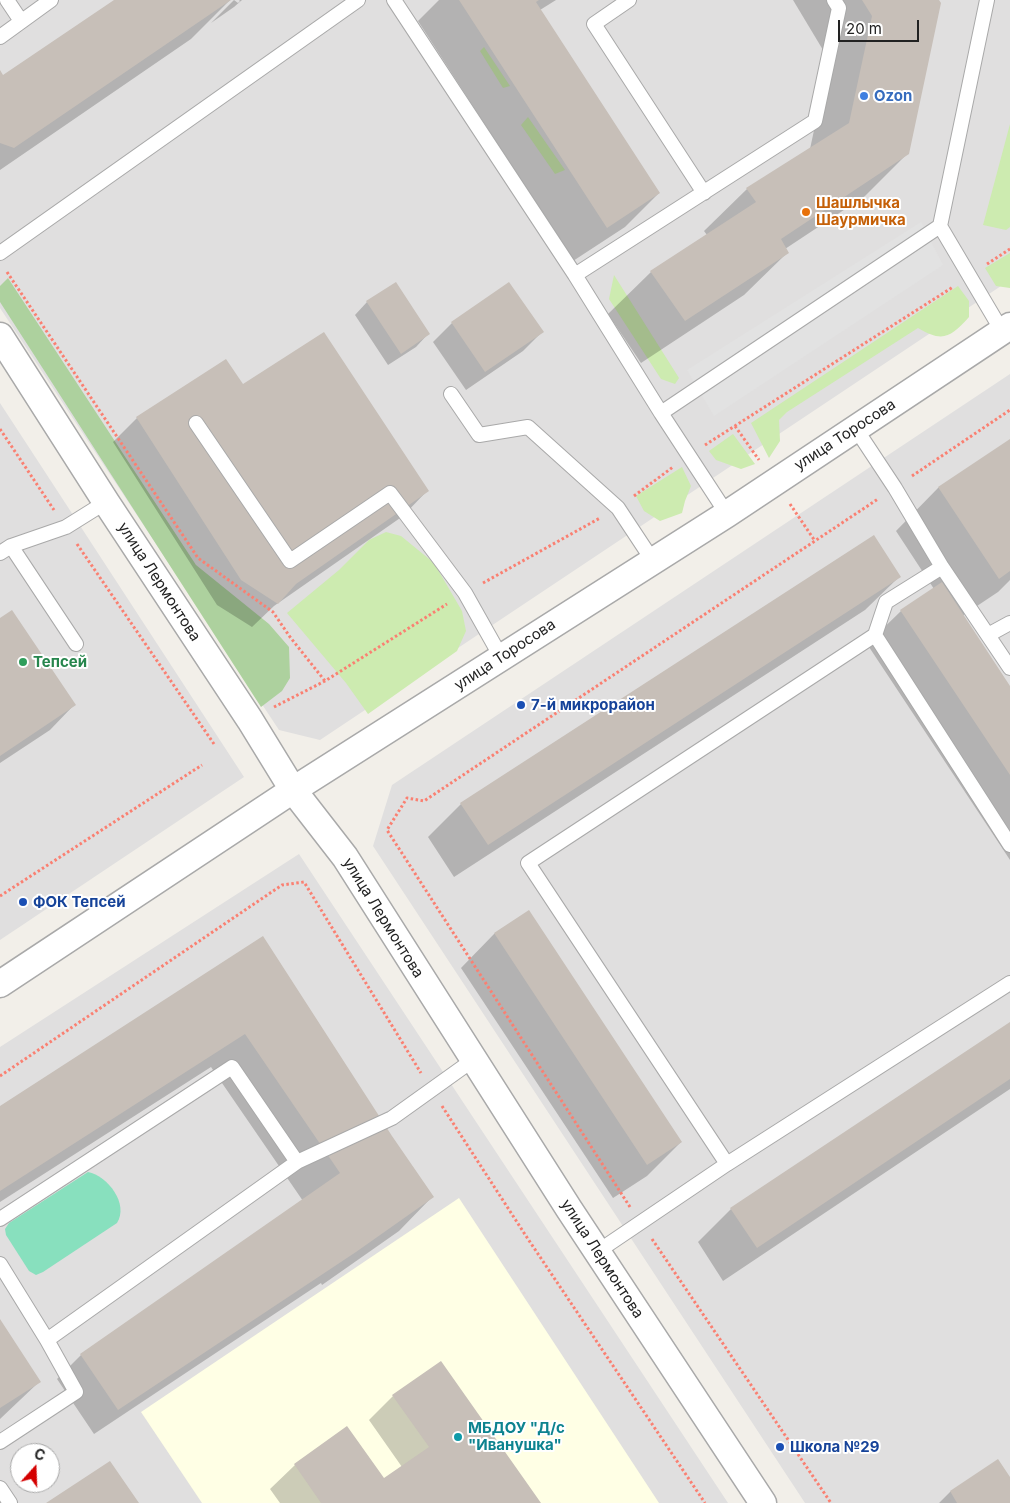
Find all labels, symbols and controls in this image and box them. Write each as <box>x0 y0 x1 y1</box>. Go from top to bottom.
scale bar <box>840 10 921 42</box>
text: 20 m <box>846 19 882 38</box>
place label: Ozon <box>874 87 912 105</box>
marker: Ozon <box>858 90 870 102</box>
place label: Шашлычка Шаурмичка <box>816 194 906 229</box>
marker: Шашлычка Шаурмичка <box>800 206 812 218</box>
street label: улица Торосова <box>791 396 899 474</box>
street label: улица Лермонтова <box>114 519 204 645</box>
street label: улица Торосова <box>451 616 559 694</box>
place label: Тепсей <box>33 653 87 671</box>
marker: Тепсей <box>17 656 29 668</box>
place label: 7-й микрорайон <box>531 696 655 714</box>
marker: 7-й микрорайон <box>515 699 527 711</box>
street label: улица Лермонтова <box>339 855 427 981</box>
place label: ФОК Тепсей <box>33 893 126 911</box>
marker: ФОК Тепсей <box>17 896 29 908</box>
street label: улица Лермонтова <box>557 1196 647 1322</box>
place label: МБДОУ "Д/с "Иванушка" <box>468 1419 565 1454</box>
marker: МБДОУ "Д/с "Иванушка" <box>452 1431 464 1443</box>
place label: Школа №29 <box>790 1438 879 1456</box>
marker: Школа №29 <box>774 1441 786 1453</box>
north arrow <box>10 1443 60 1493</box>
text: С <box>32 1445 48 1464</box>

